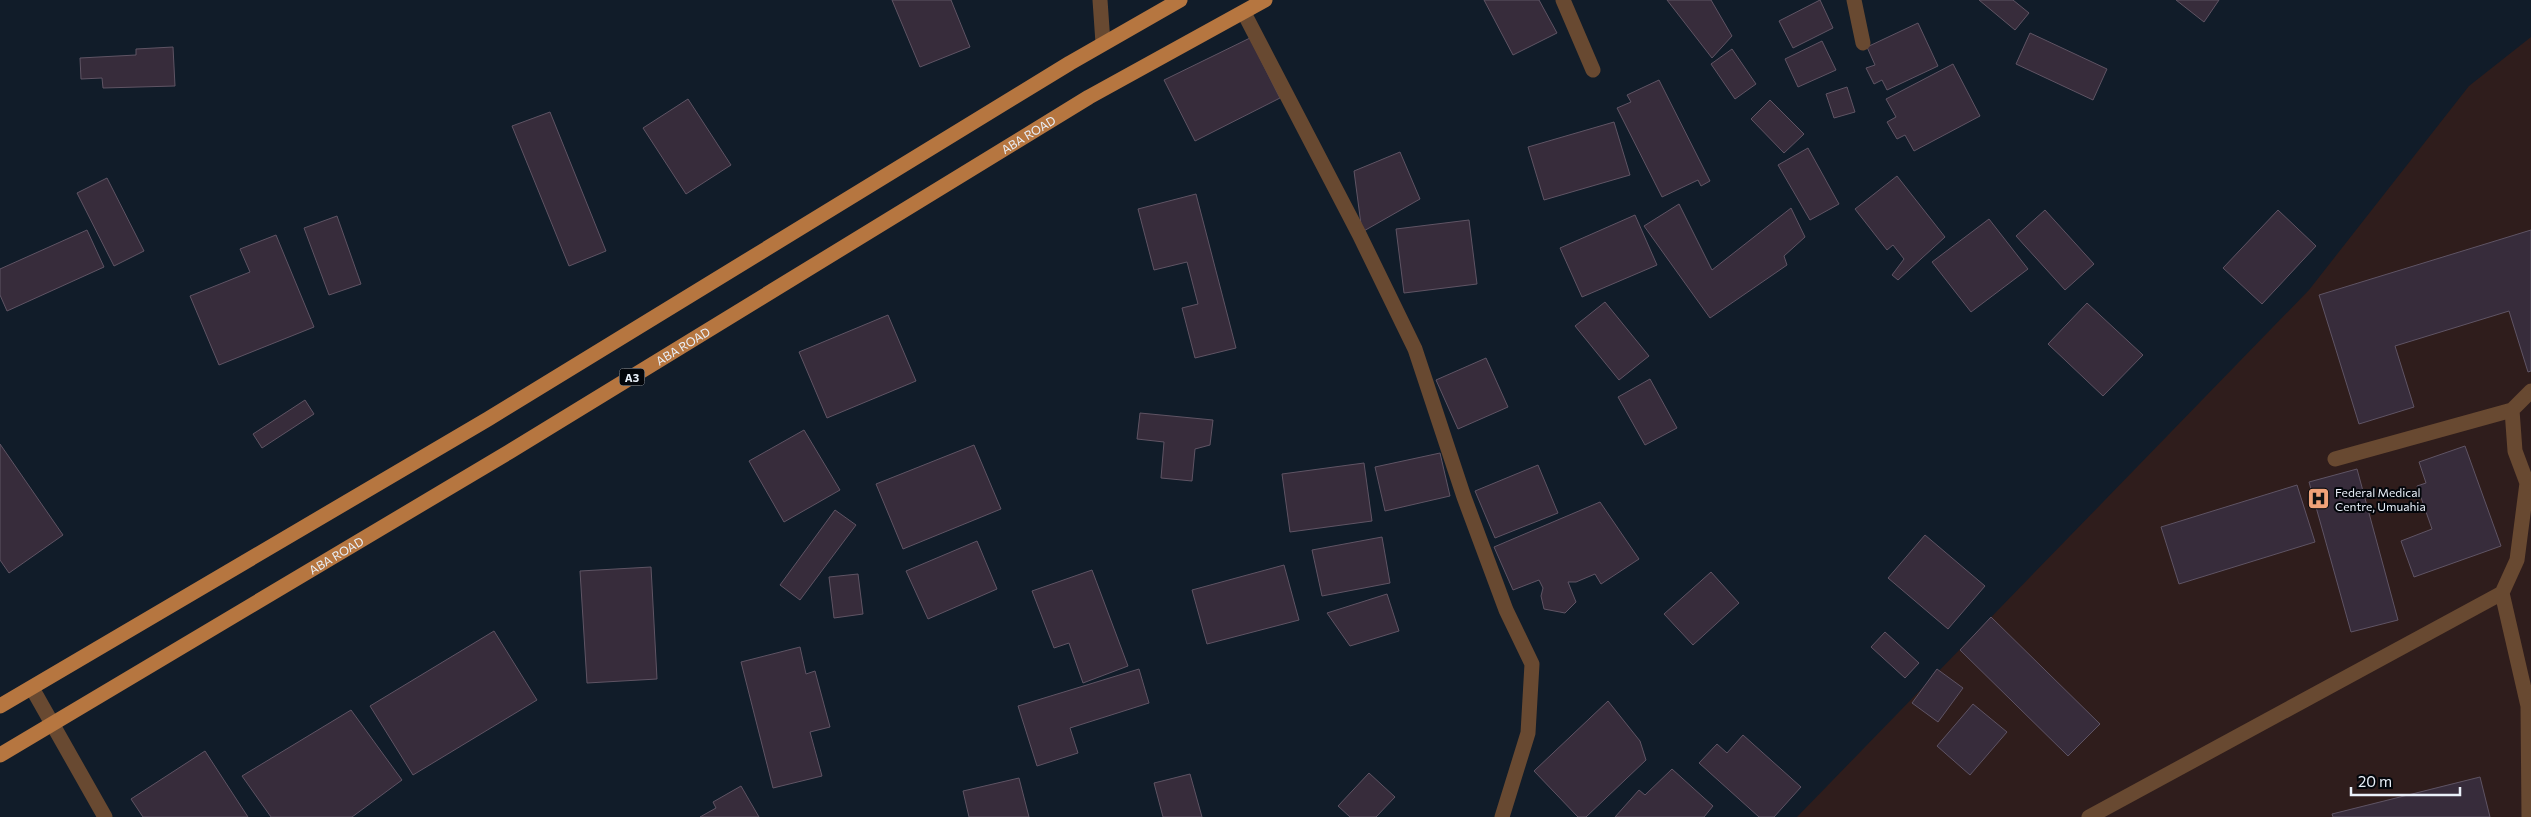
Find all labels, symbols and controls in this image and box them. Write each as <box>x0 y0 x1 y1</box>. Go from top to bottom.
street label: ABA ROAD <box>998 112 1058 156</box>
street label: ABA ROAD <box>653 324 713 368</box>
road number: A3 <box>620 368 644 386</box>
place label: Federal Medical Centre, Umuahia <box>2335 485 2426 513</box>
hospital icon: Federal Medical Centre, Umuahia <box>2307 487 2331 511</box>
street label: ABA ROAD <box>306 533 366 577</box>
scale bar <box>2351 764 2460 796</box>
text: 20 m <box>2358 772 2392 790</box>

